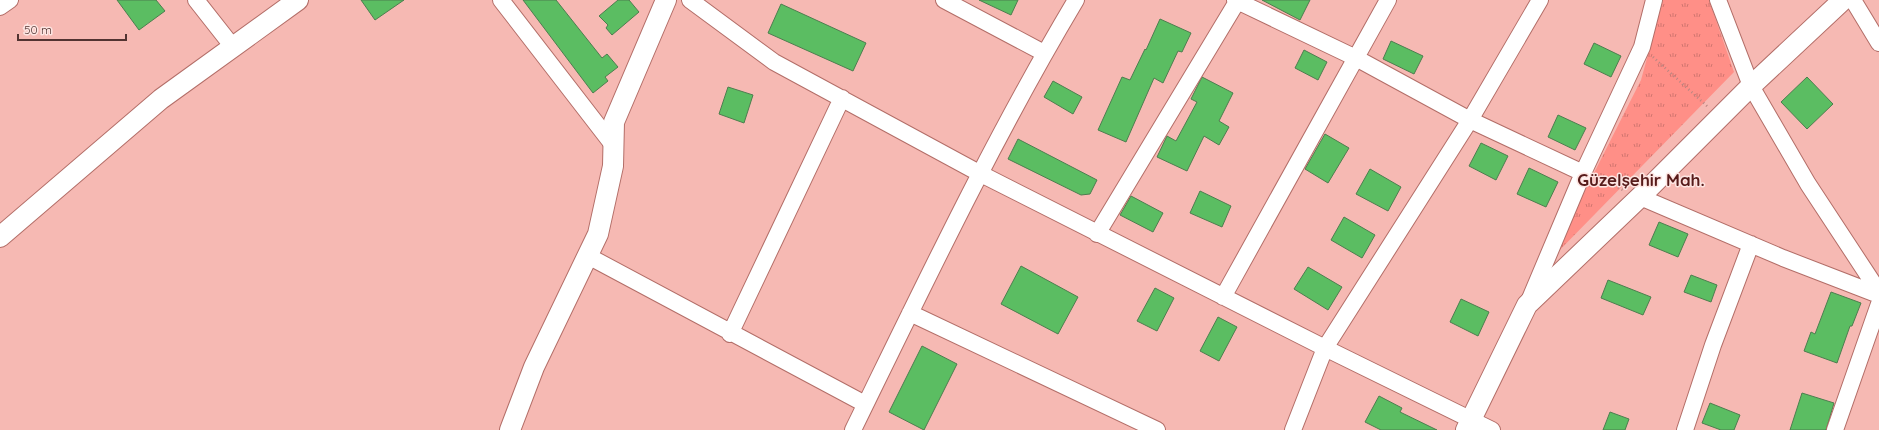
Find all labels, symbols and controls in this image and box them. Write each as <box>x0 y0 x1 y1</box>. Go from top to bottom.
scale bar <box>18 16 126 42</box>
text: 50 m <box>24 22 52 37</box>
district label: Güzelşehir Mah. <box>1577 169 1705 190</box>

